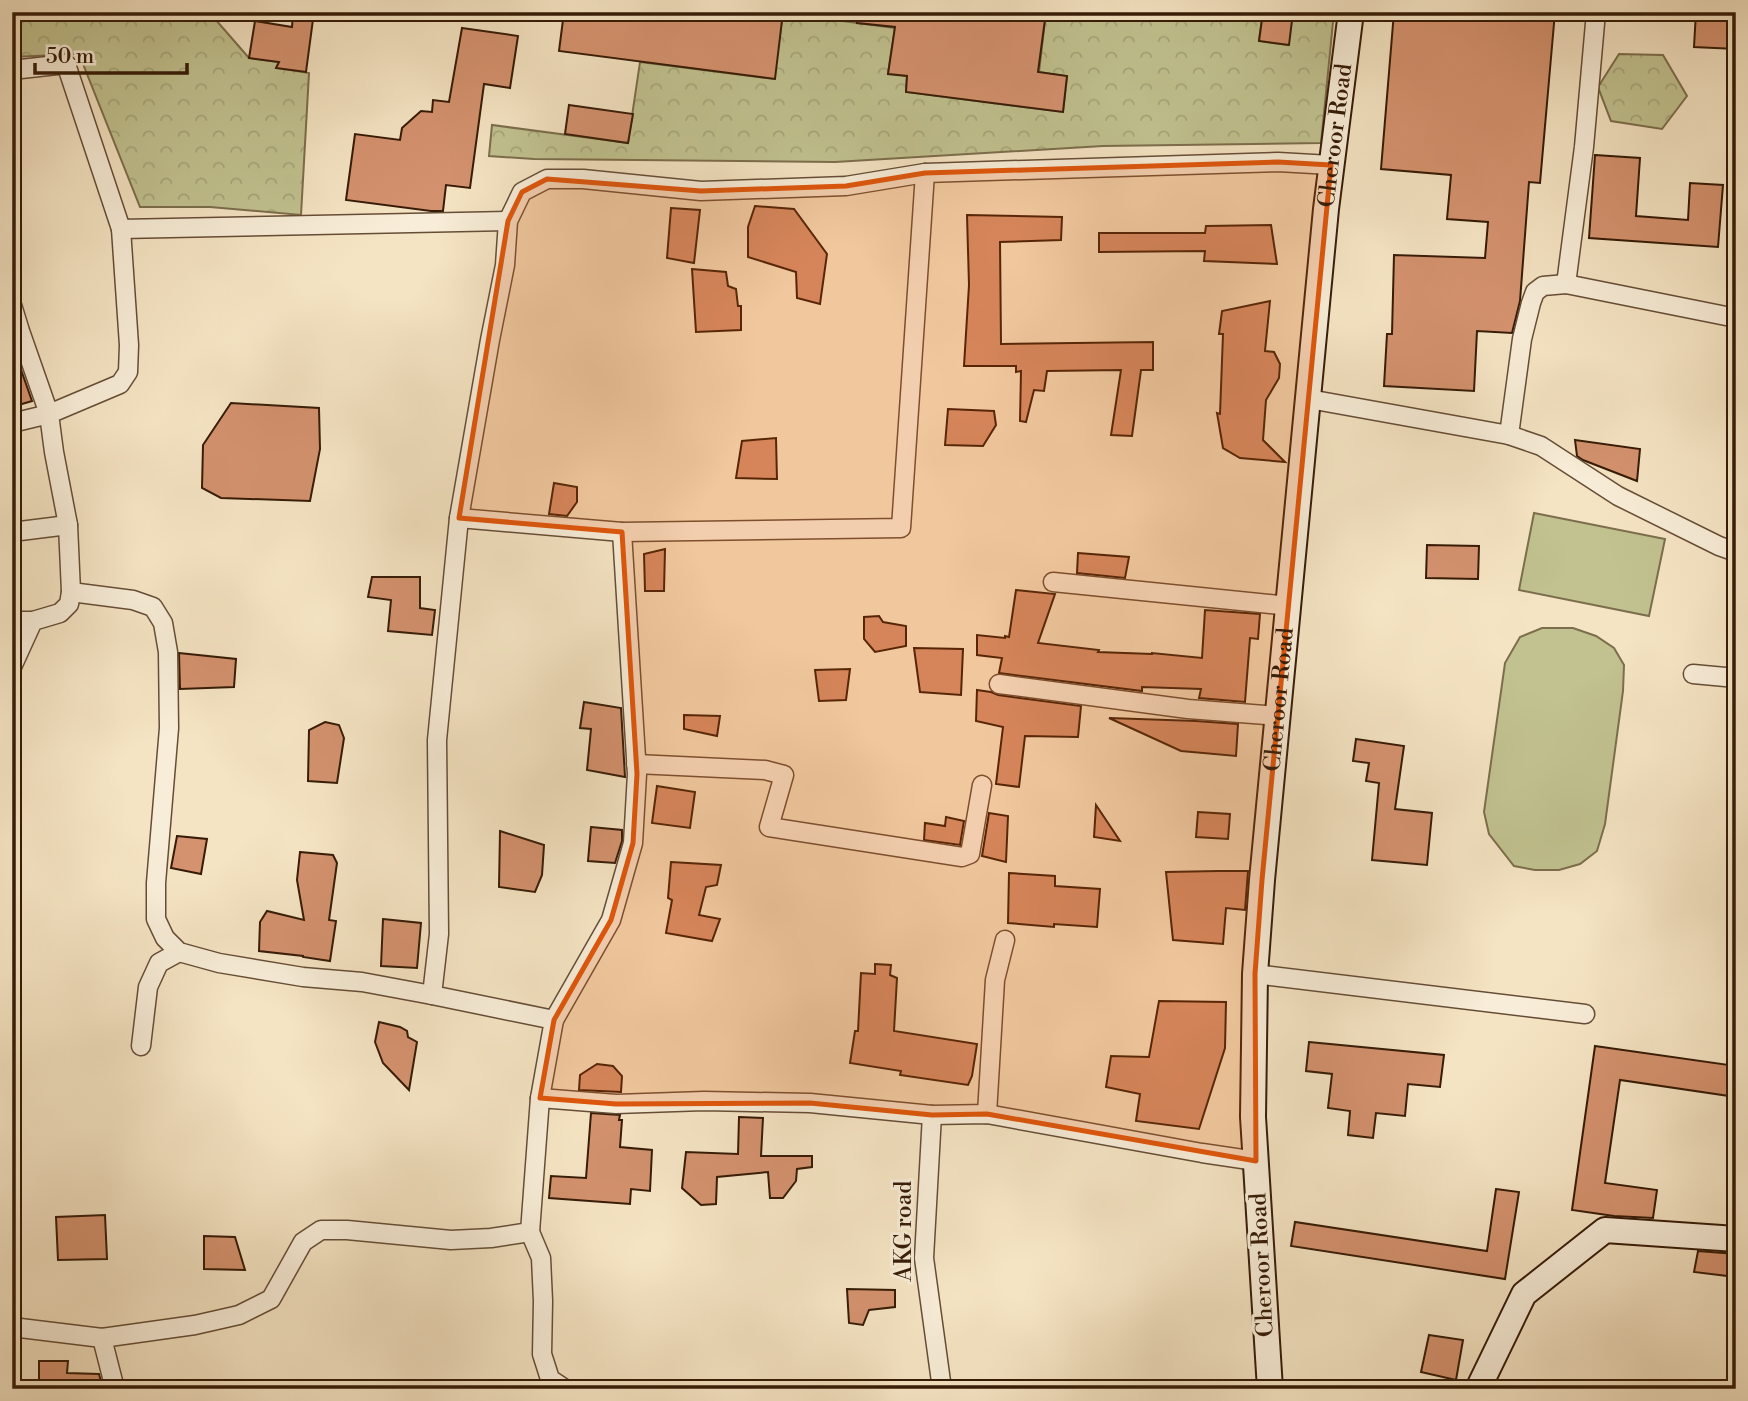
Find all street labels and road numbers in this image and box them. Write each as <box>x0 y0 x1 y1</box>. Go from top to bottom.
street label: Cheroor Road <box>1312 62 1358 209</box>
street label: Cheroor Road <box>1258 626 1300 773</box>
street label: AKG road <box>890 1181 918 1282</box>
street label: Cheroor Road <box>1244 1192 1280 1338</box>

